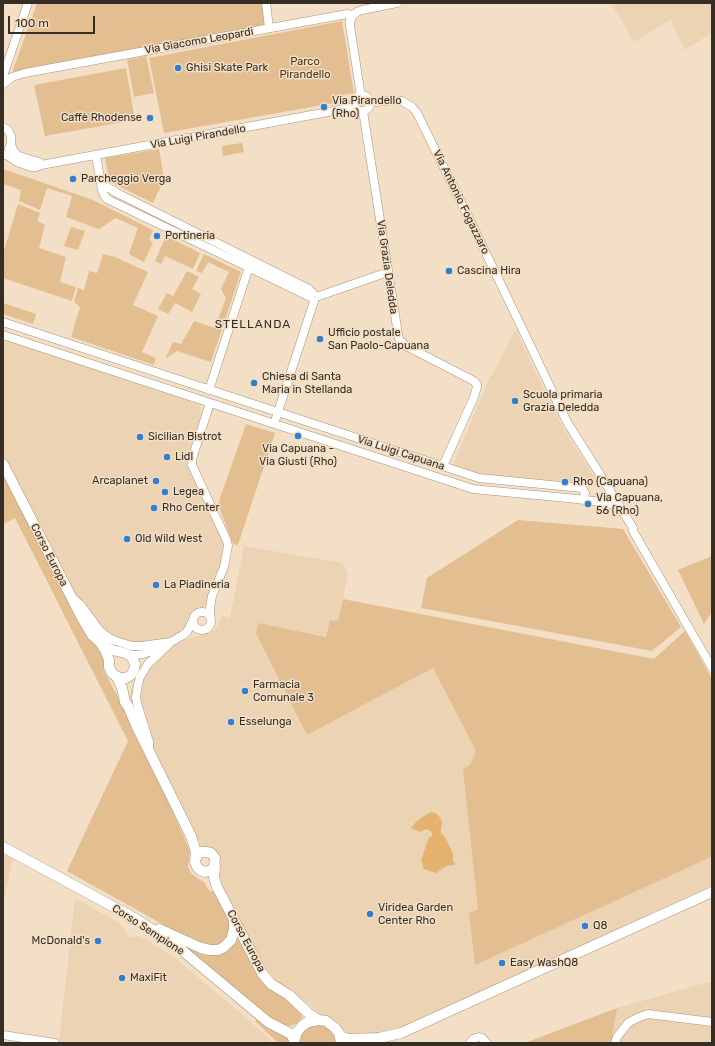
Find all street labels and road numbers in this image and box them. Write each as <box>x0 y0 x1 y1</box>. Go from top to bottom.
street label: Via Giacomo Leopardi <box>143 25 255 57</box>
street label: Via Luigi Pirandello <box>149 122 247 152</box>
street label: Via Antonio Fogazzaro <box>430 148 492 256</box>
street label: Via Grazia Deledda <box>374 219 400 315</box>
street label: Via Luigi Capuana <box>356 433 446 473</box>
street label: Corso Europa <box>28 521 70 589</box>
street label: Corso Sempione <box>109 902 187 958</box>
street label: Corso Europa <box>224 908 268 974</box>

